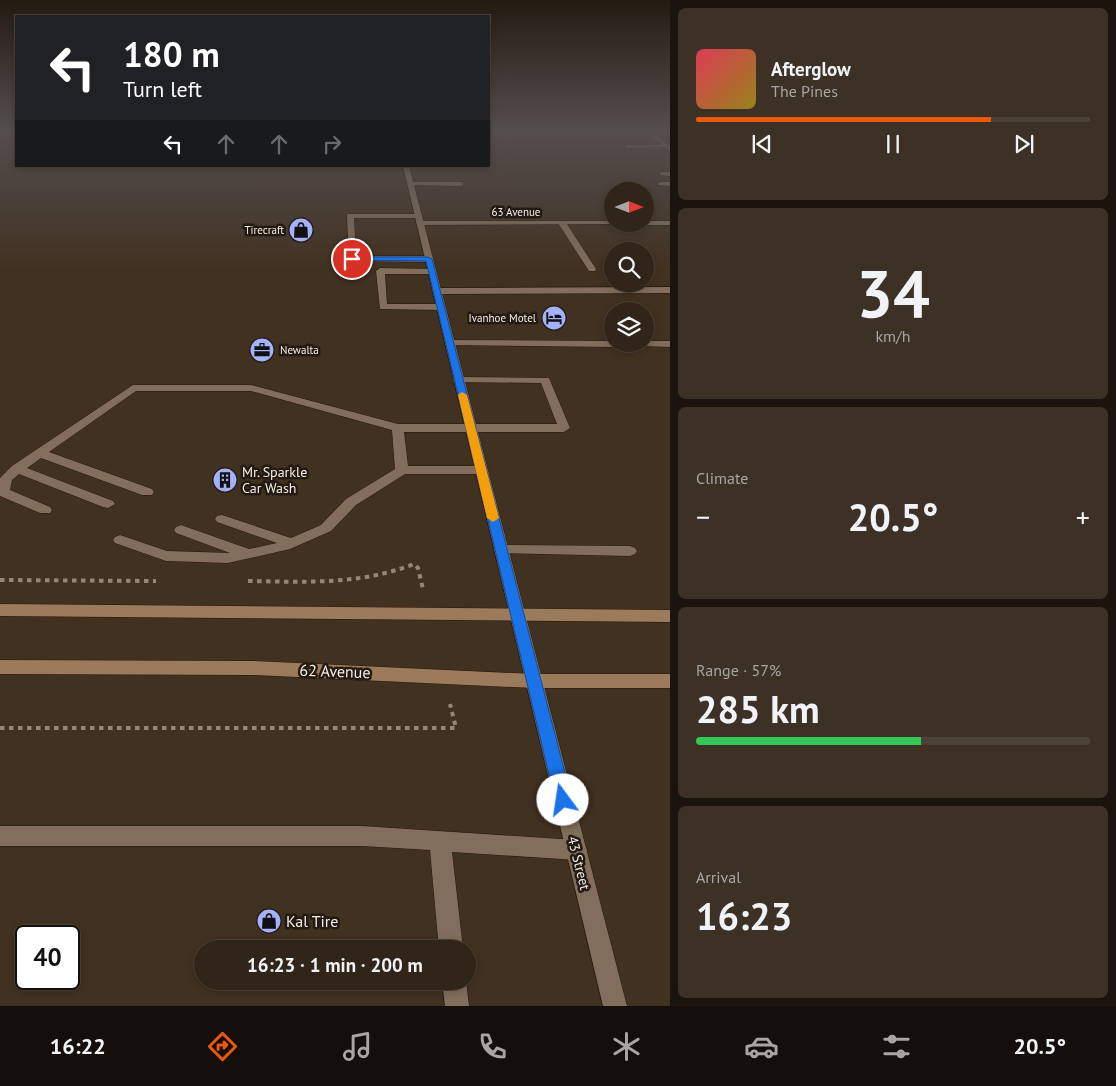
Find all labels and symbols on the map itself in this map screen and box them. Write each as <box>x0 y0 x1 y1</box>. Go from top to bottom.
north arrow <box>604 182 654 232</box>
street label: 63 Avenue <box>492 205 541 219</box>
shop icon: Tirecraft <box>288 217 314 243</box>
place label: Tirecraft <box>245 223 284 237</box>
pin <box>331 238 373 280</box>
hotel icon: Ivanhoe Motel <box>541 305 567 331</box>
place label: Ivanhoe Motel <box>469 311 537 325</box>
office icon: Newalta <box>249 337 275 363</box>
place label: Newalta <box>280 343 319 357</box>
place label: Mr. Sparkle Car Wash <box>242 463 307 497</box>
building icon: Mr. Sparkle Car Wash <box>212 467 238 493</box>
street label: 62 Avenue <box>299 660 371 682</box>
position arrow <box>536 773 588 825</box>
street label: 43 Street <box>564 834 594 892</box>
shop icon: Kal Tire <box>256 908 282 934</box>
place label: Kal Tire <box>286 911 338 931</box>
speed limit sign: 40 <box>15 925 80 990</box>

